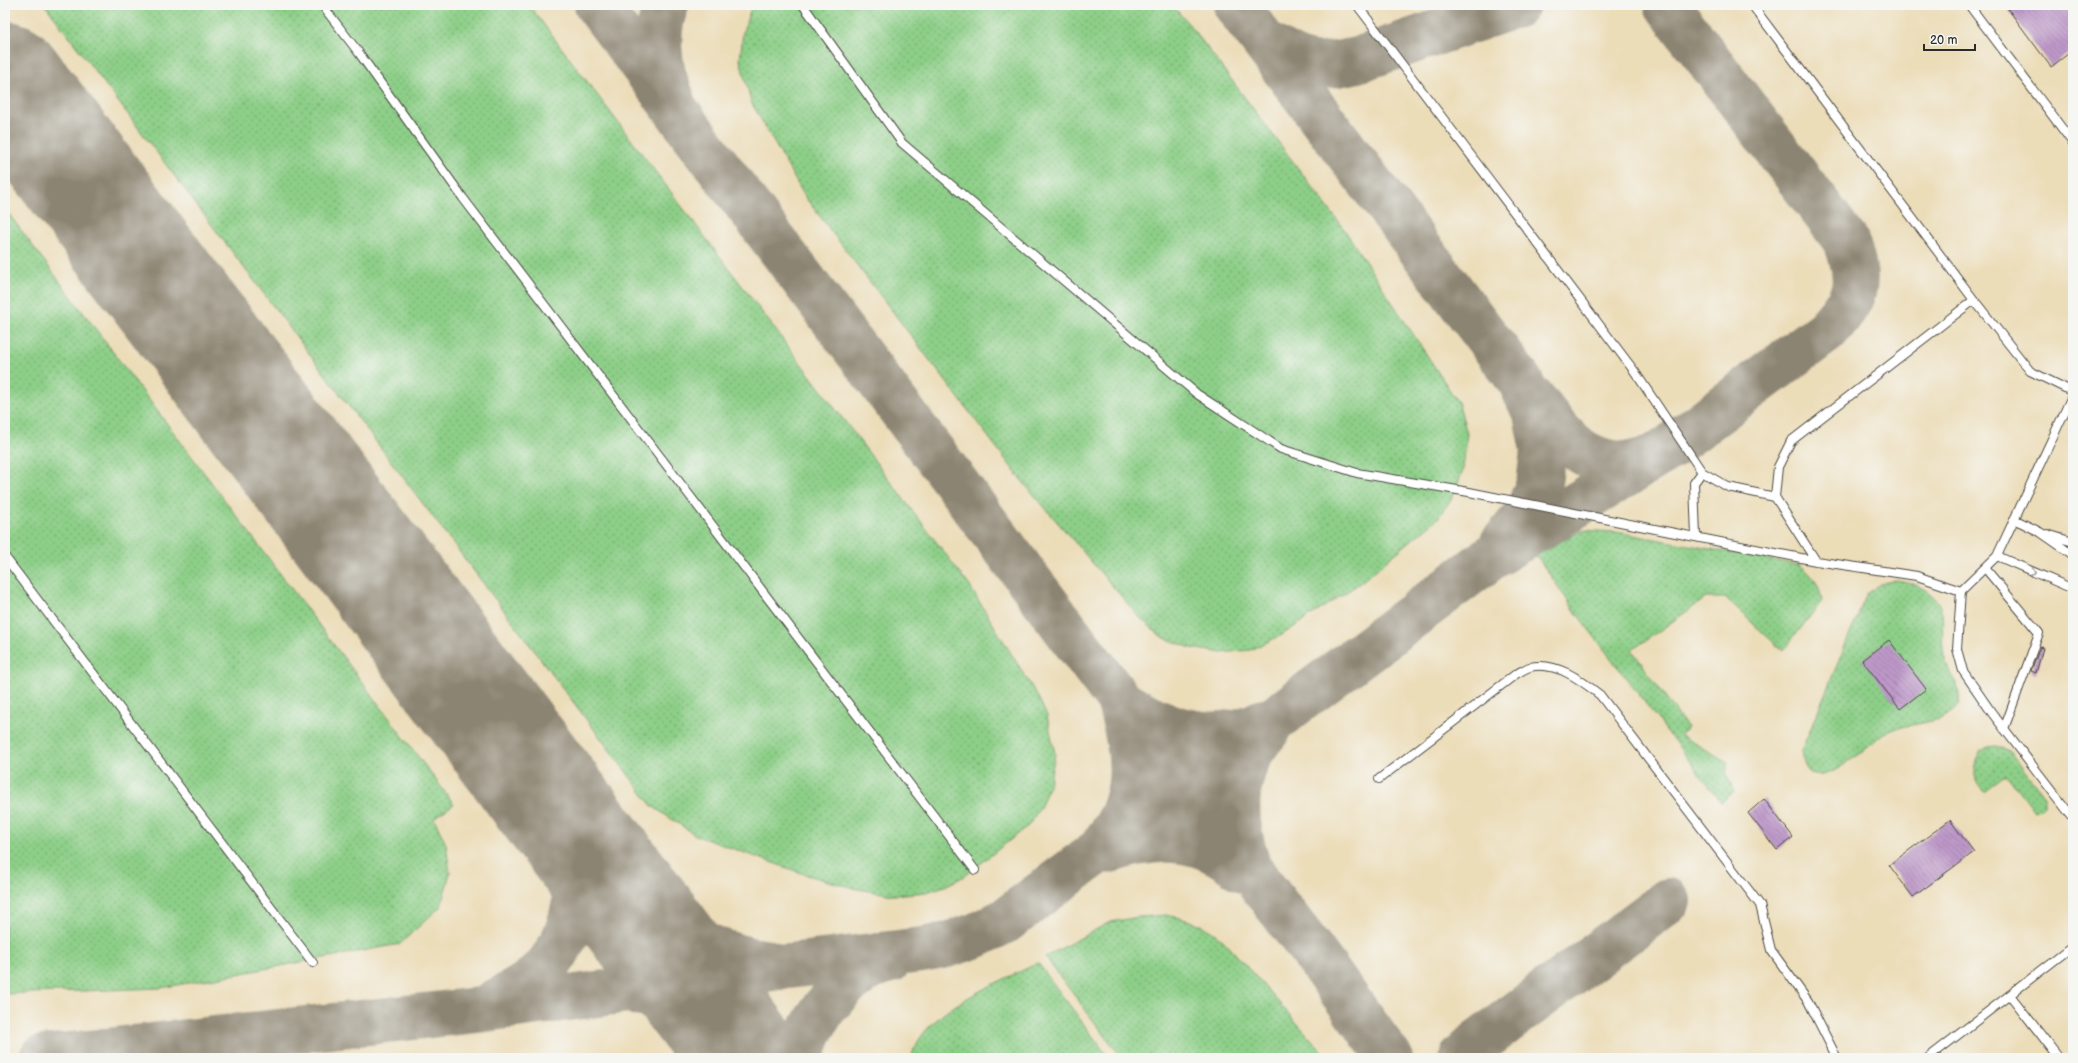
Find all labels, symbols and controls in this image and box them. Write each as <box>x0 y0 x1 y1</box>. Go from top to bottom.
scale bar <box>1924 26 1975 52</box>
text: 20 m <box>1930 33 1957 48</box>
one-way arrow <box>2030 567 2037 575</box>

